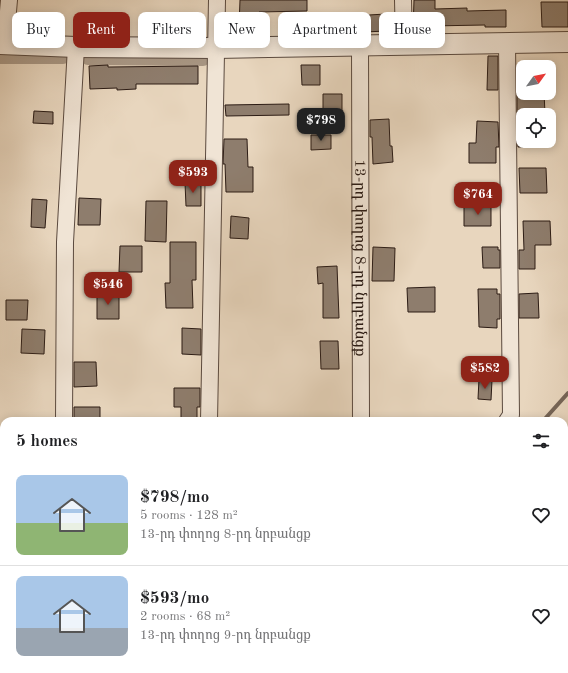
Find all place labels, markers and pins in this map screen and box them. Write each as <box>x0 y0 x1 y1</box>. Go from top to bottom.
pin: $798 <box>297 108 345 142</box>
pin: $593 <box>169 160 217 194</box>
pin: $764 <box>454 182 502 216</box>
pin: $546 <box>84 272 132 306</box>
pin: $582 <box>461 356 509 390</box>

